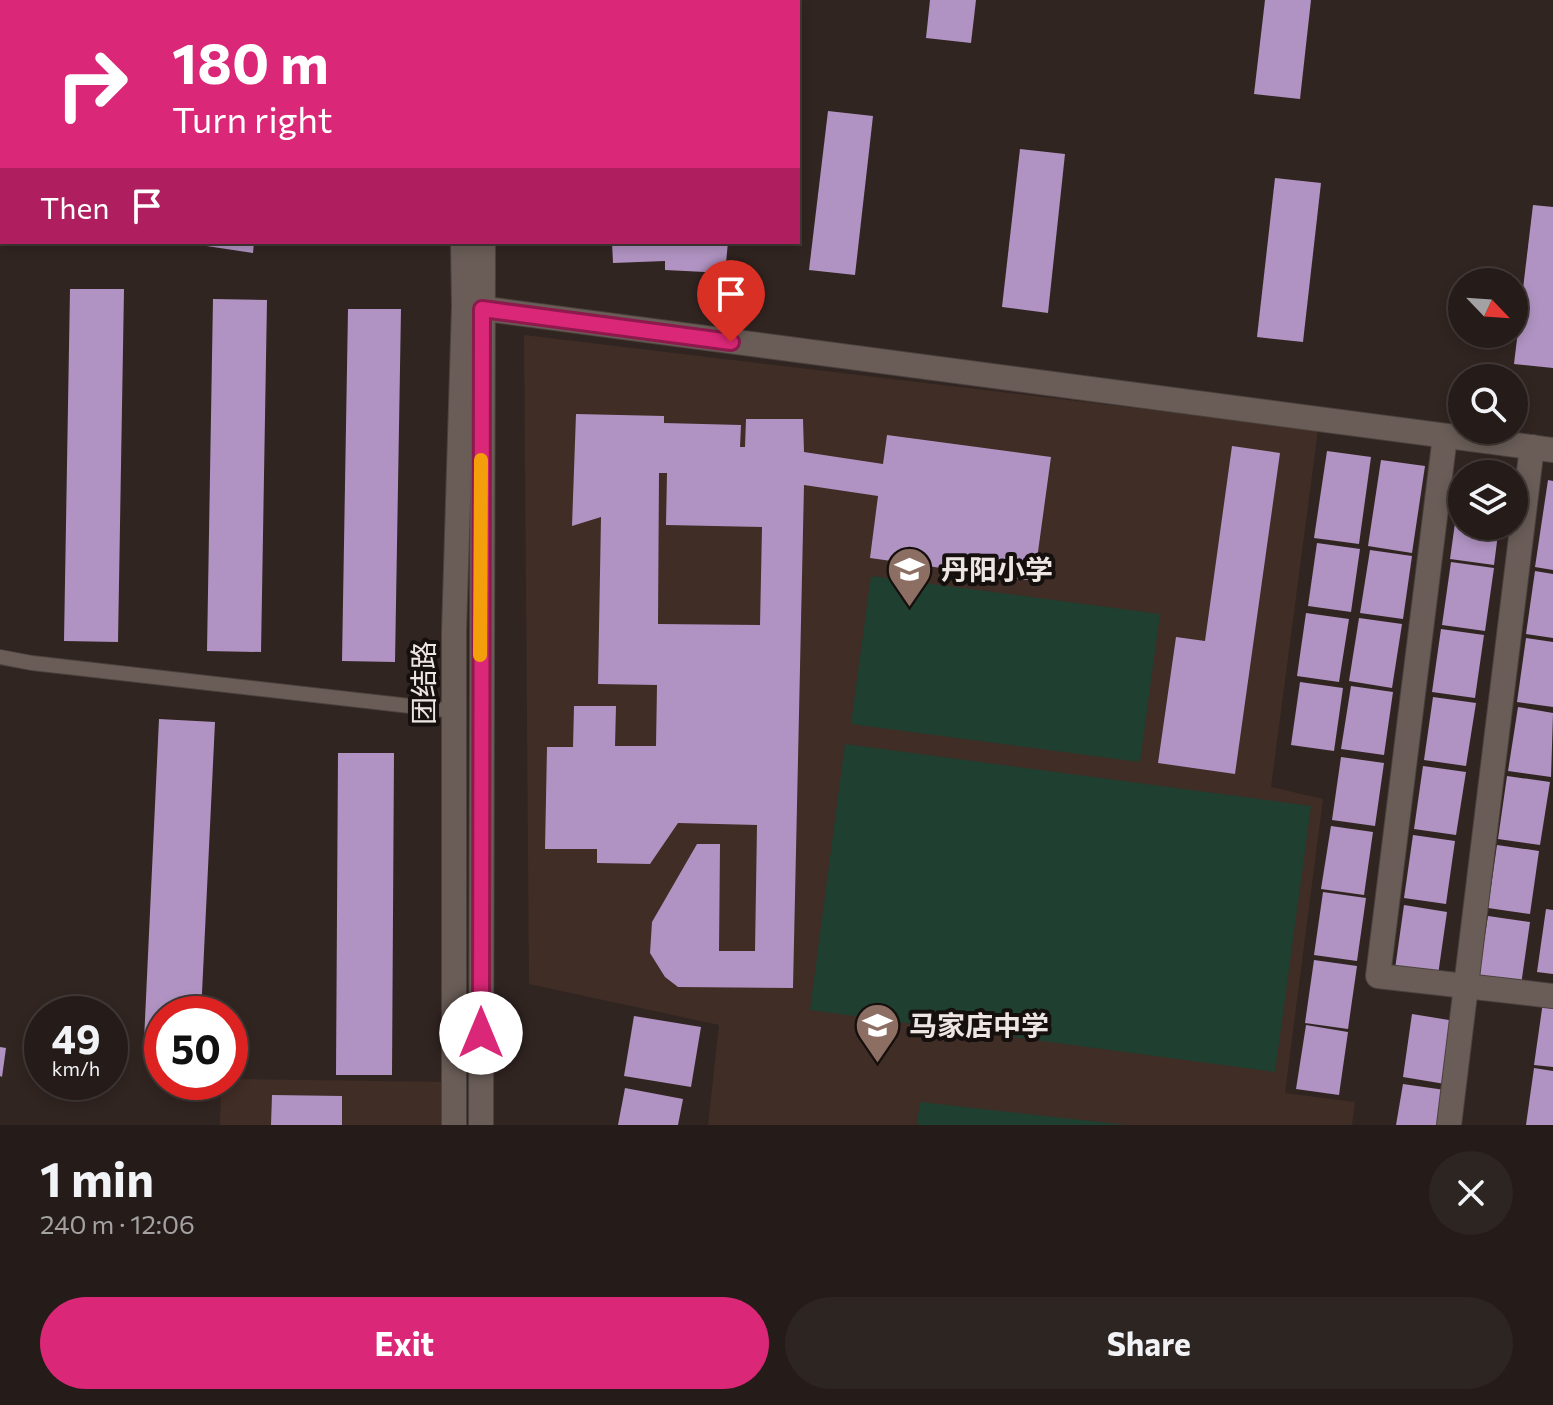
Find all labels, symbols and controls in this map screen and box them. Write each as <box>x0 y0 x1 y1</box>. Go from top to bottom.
text: 180 m <box>172 27 329 96</box>
icon: right <box>40 32 144 136</box>
text: Turn right <box>172 96 333 140</box>
icon: arrive <box>125 184 169 228</box>
text: Then <box>40 188 109 225</box>
pin <box>697 260 765 342</box>
north arrow <box>1448 268 1528 348</box>
map controls <box>1448 268 1528 540</box>
icon: arrive <box>709 272 753 316</box>
button: search <box>1448 364 1528 444</box>
button: layers <box>1448 460 1528 540</box>
school or university icon: 丹阳小学 <box>886 546 934 609</box>
place label: 丹阳小学 <box>941 552 1053 586</box>
street label: 团结路 <box>406 641 440 725</box>
position arrow <box>439 991 523 1075</box>
speed limit sign: 50 <box>144 996 248 1100</box>
school or university icon: 马家店中学 <box>854 1002 902 1065</box>
place label: 马家店中学 <box>909 1008 1049 1042</box>
text: 49 <box>51 1013 101 1062</box>
text: km/h <box>52 1056 100 1080</box>
text: 1 min <box>40 1148 154 1207</box>
button: close <box>1429 1151 1513 1235</box>
text: 240 m · 12:06 <box>40 1208 195 1239</box>
button: Exit <box>40 1297 769 1389</box>
button: Share <box>785 1297 1513 1389</box>

